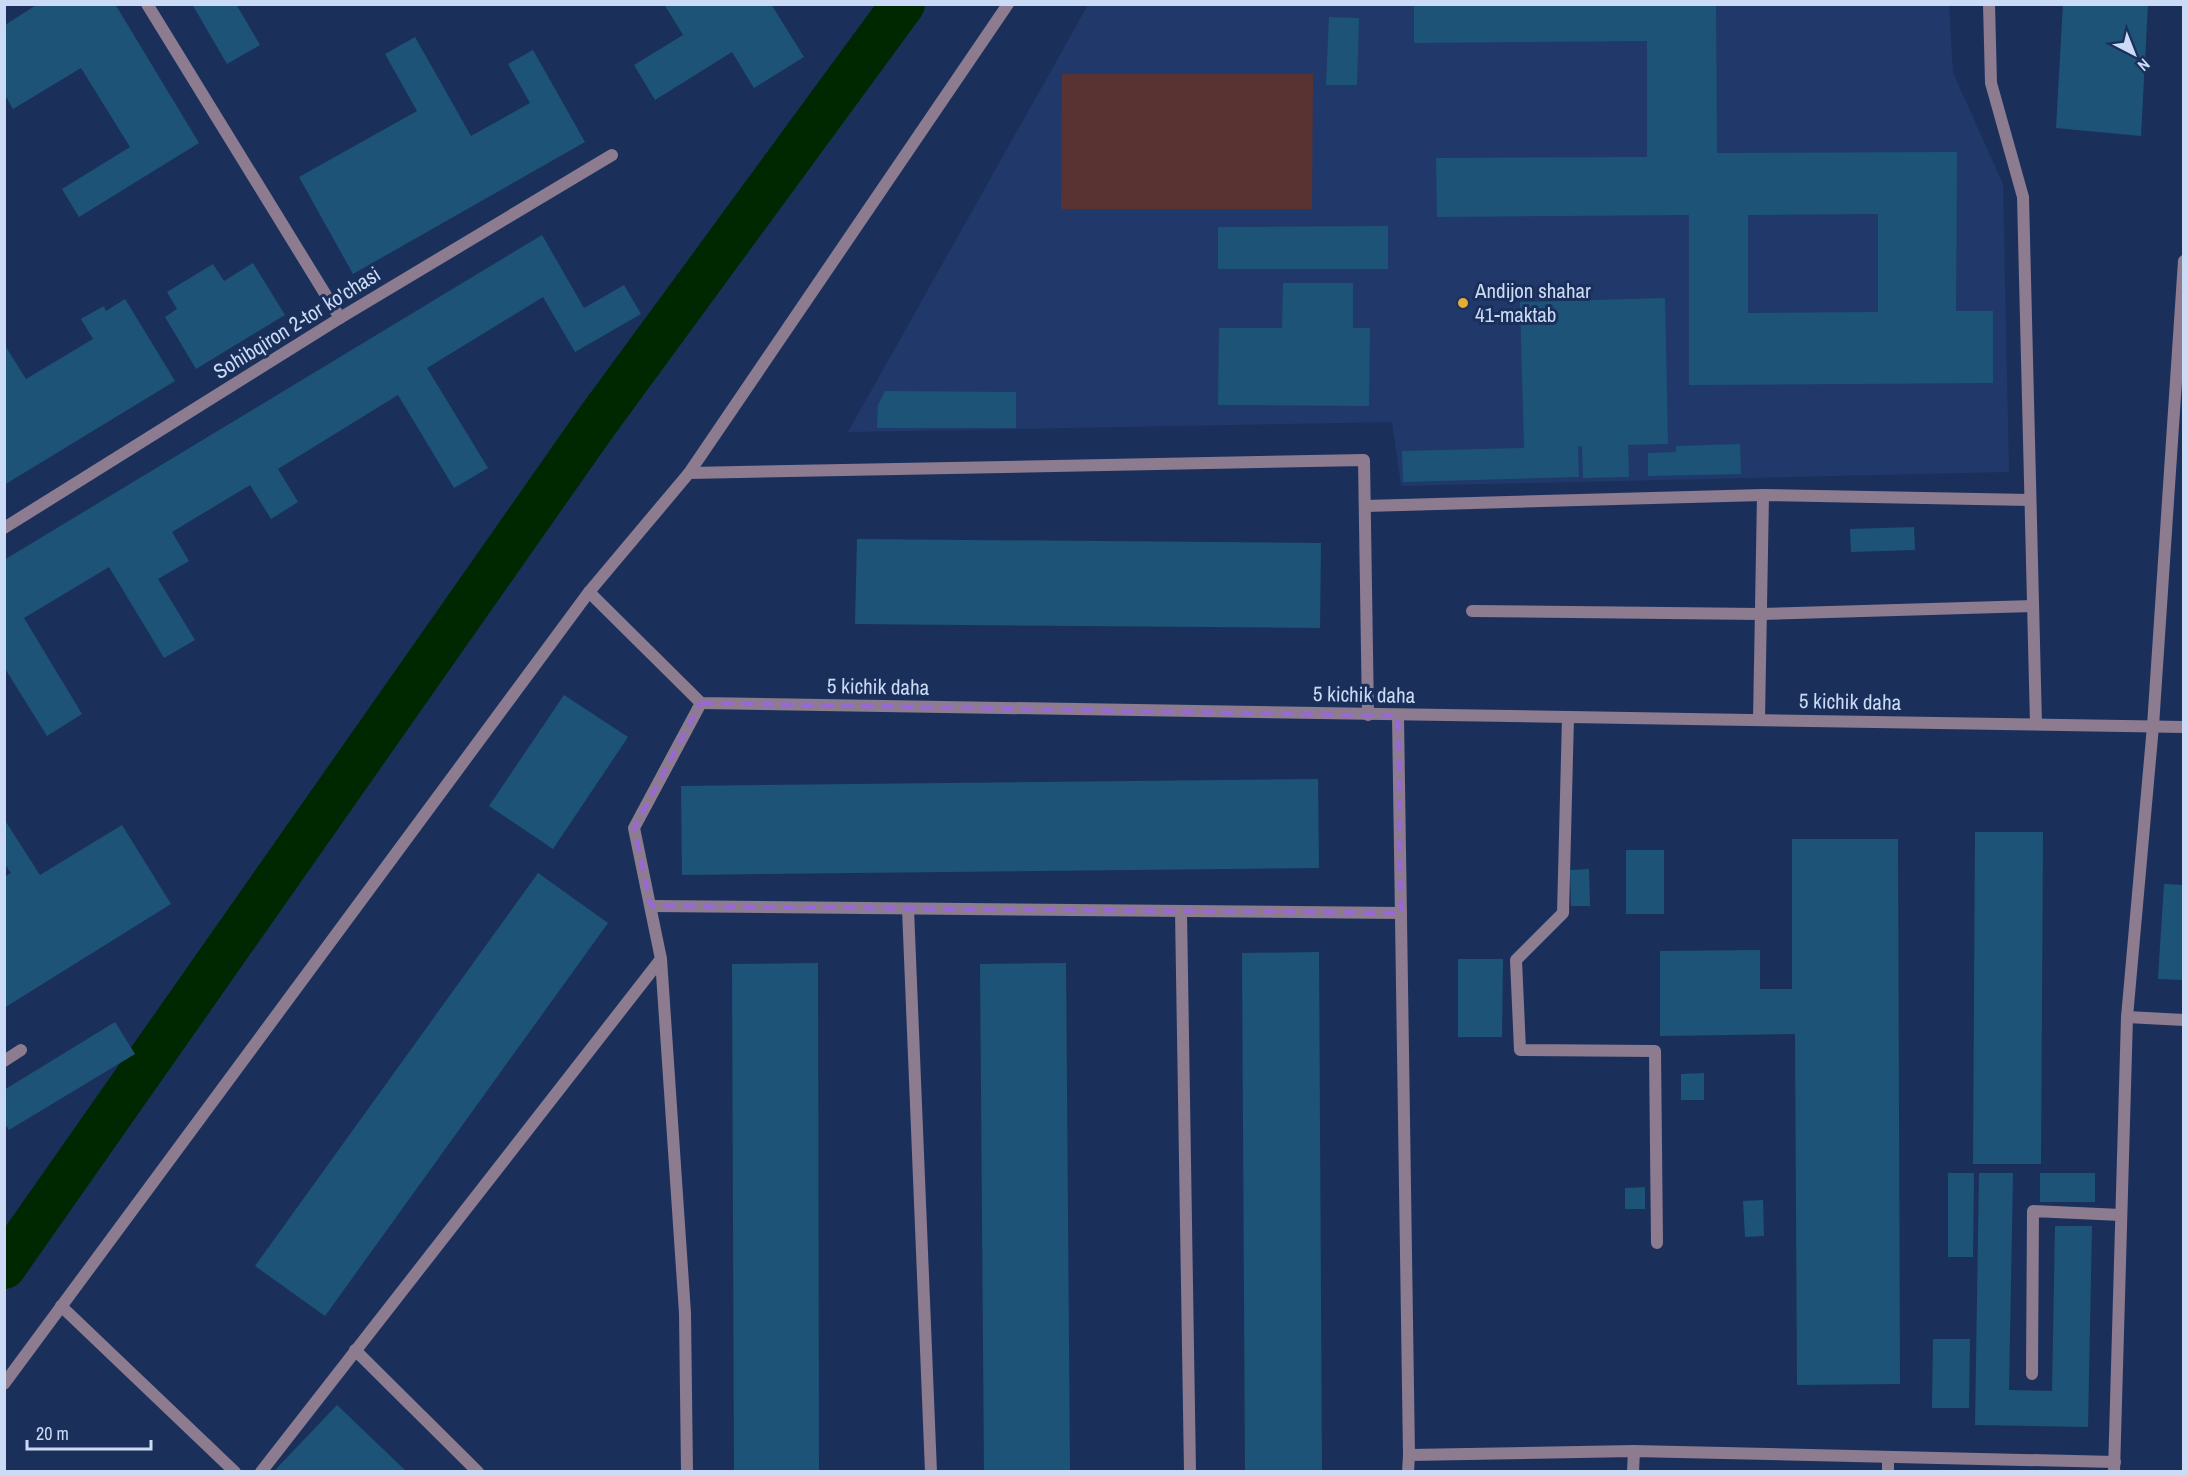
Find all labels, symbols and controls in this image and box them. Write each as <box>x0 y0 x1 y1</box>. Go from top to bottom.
north arrow <box>2104 24 2164 84</box>
text: N <box>2133 54 2155 76</box>
street label: Sohibqiron 2-tor ko'chasi <box>208 259 386 386</box>
place label: Andijon shahar 41-maktab <box>1474 276 1591 329</box>
marker: Andijon shahar 41-maktab <box>1456 296 1470 310</box>
street label: 5 kichik daha <box>827 671 930 702</box>
street label: 5 kichik daha <box>1313 679 1416 710</box>
street label: 5 kichik daha <box>1799 686 1902 717</box>
scale bar <box>27 1413 152 1451</box>
text: 20 m <box>36 1421 69 1446</box>

